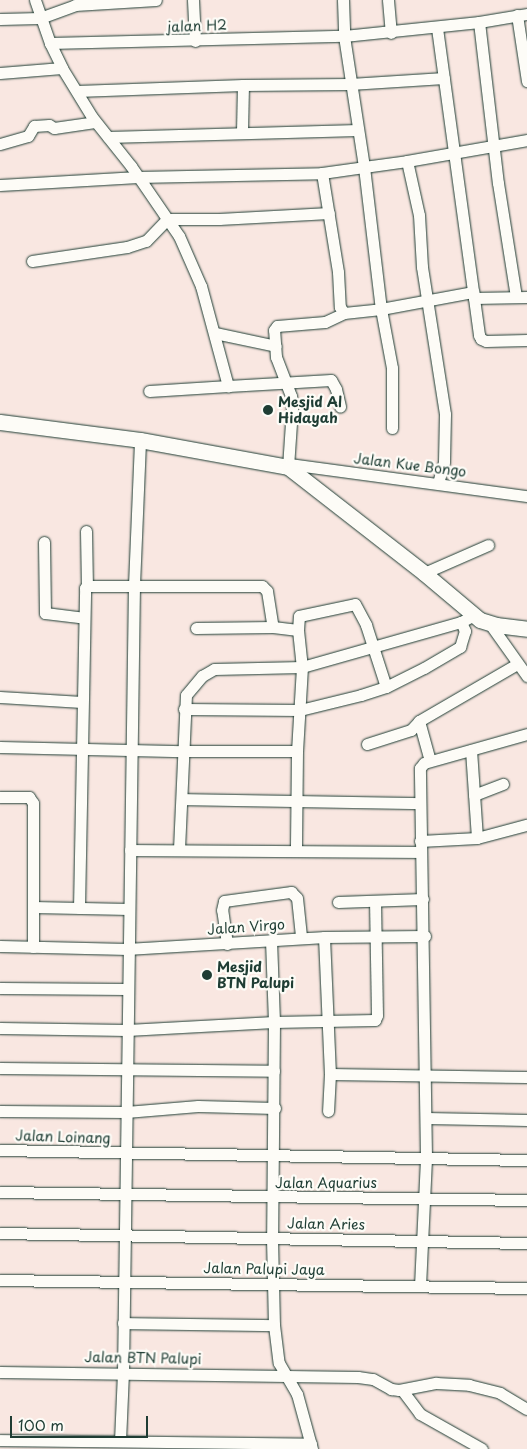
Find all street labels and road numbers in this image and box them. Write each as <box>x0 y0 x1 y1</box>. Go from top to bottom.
street label: jalan H2 <box>167 17 227 35</box>
street label: Jalan Kue Bongo <box>352 450 468 480</box>
street label: Jalan Virgo <box>207 916 285 938</box>
street label: Jalan Loinang <box>15 1127 111 1147</box>
street label: Jalan Aquarius <box>275 1175 377 1191</box>
street label: Jalan Aries <box>287 1215 365 1233</box>
street label: Jalan Palupi Jaya <box>203 1260 325 1278</box>
street label: Jalan BTN Palupi <box>84 1349 202 1367</box>

